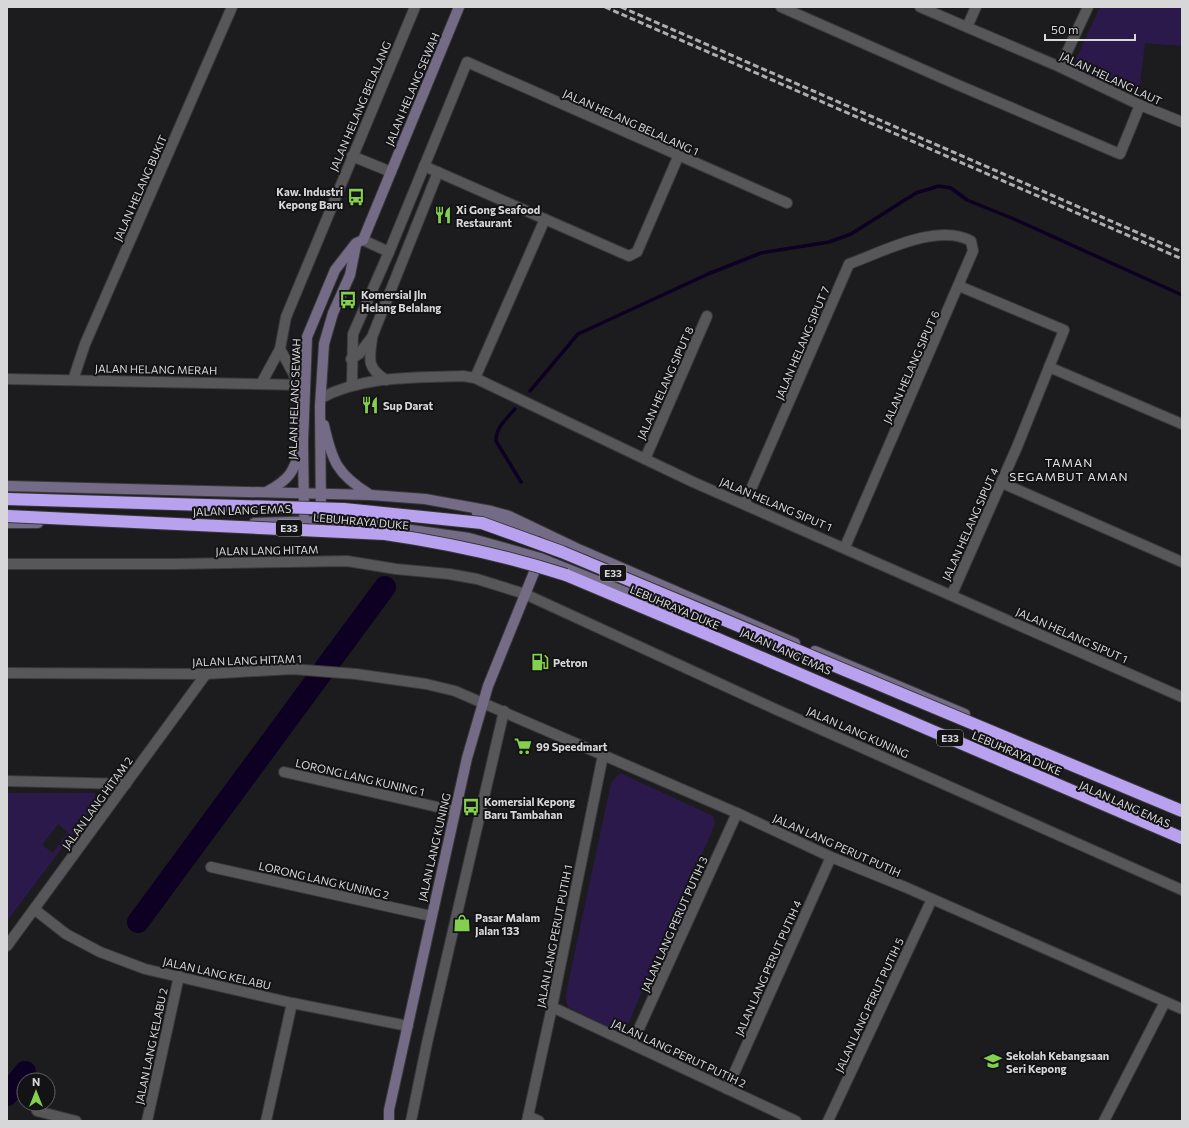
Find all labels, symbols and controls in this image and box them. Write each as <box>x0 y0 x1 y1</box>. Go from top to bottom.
scale bar <box>1045 16 1135 42</box>
text: 50 m <box>1051 22 1079 36</box>
street label: JALAN HELANG SEWAH <box>382 31 443 148</box>
street label: JALAN HELANG BELALANG <box>327 39 394 173</box>
street label: JALAN HELANG LAUT <box>1058 49 1164 108</box>
street label: JALAN HELANG BELALANG 1 <box>561 86 701 159</box>
street label: JALAN HELANG BUKIT <box>111 133 170 244</box>
place label: Kaw. Industri Kepong Baru <box>276 185 343 211</box>
bus stop icon: Kaw. Industri Kepong Baru <box>346 187 366 207</box>
place label: Xi Gong Seafood Restaurant <box>456 203 540 229</box>
restaurant icon: Xi Gong Seafood Restaurant <box>433 205 453 225</box>
street label: JALAN HELANG SIPUT 7 <box>772 284 833 402</box>
place label: Komersial Jln Helang Belalang <box>361 288 441 314</box>
bus stop icon: Komersial Jln Helang Belalang <box>338 290 358 310</box>
street label: JALAN HELANG SIPUT 6 <box>880 308 943 426</box>
street label: JALAN HELANG SIPUT 8 <box>634 324 697 442</box>
street label: JALAN HELANG SEWAH <box>285 338 304 460</box>
street label: JALAN HELANG MERAH <box>95 361 217 378</box>
restaurant icon: Sup Darat <box>360 395 380 415</box>
place label: Sup Darat <box>383 399 434 412</box>
district label: TAMAN SEGAMBUT AMAN <box>1009 455 1129 483</box>
street label: JALAN HELANG SIPUT 4 <box>939 465 1002 583</box>
street label: JALAN HELANG SIPUT 1 <box>718 474 834 534</box>
street label: JALAN LANG EMAS <box>193 502 292 519</box>
street label: LEBUHRAYA DUKE <box>313 510 409 532</box>
road number: E33 <box>276 520 302 536</box>
street label: JALAN LANG HITAM <box>215 543 319 558</box>
road number: E33 <box>600 565 626 581</box>
street label: LEBUHRAYA DUKE <box>628 582 722 632</box>
street label: JALAN HELANG SIPUT 1 <box>1014 605 1130 666</box>
street label: JALAN LANG EMAS <box>738 625 834 678</box>
street label: JALAN LANG HITAM 1 <box>192 652 302 669</box>
fuel station icon: Petron <box>530 652 550 672</box>
place label: Petron <box>553 656 588 669</box>
street label: JALAN LANG KUNING <box>804 704 911 761</box>
street label: LEBUHRAYA DUKE <box>970 728 1064 778</box>
road number: E33 <box>937 730 963 746</box>
supermarket icon: 99 Speedmart <box>513 736 533 756</box>
place label: 99 Speedmart <box>536 740 608 753</box>
street label: JALAN LANG HITAM 2 <box>59 754 136 852</box>
street label: LORONG LANG KUNING 1 <box>294 756 426 798</box>
street label: JALAN LANG EMAS <box>1077 778 1173 831</box>
street label: JALAN LANG KUNING <box>415 792 454 903</box>
place label: Komersial Kepong Baru Tambahan <box>484 795 575 821</box>
bus stop icon: Komersial Kepong Baru Tambahan <box>461 797 481 817</box>
street label: JALAN LANG PERUT PUTIH <box>771 811 903 880</box>
street label: JALAN LANG PERUT PUTIH 3 <box>638 854 711 994</box>
street label: LORONG LANG KUNING 2 <box>258 859 390 901</box>
street label: JALAN LANG PERUT PUTIH 1 <box>534 863 575 1009</box>
street label: JALAN LANG PERUT PUTIH 4 <box>732 898 805 1038</box>
place label: Pasar Malam Jalan 133 <box>475 911 541 938</box>
shop icon: Pasar Malam Jalan 133 <box>452 913 472 933</box>
street label: JALAN LANG PERUT PUTIH 5 <box>832 936 907 1075</box>
street label: JALAN LANG KELABU <box>162 954 272 993</box>
street label: JALAN LANG KELABU 2 <box>132 987 171 1106</box>
street label: JALAN LANG PERUT PUTIH 2 <box>609 1016 748 1091</box>
place label: Sekolah Kebangsaan Seri Kepong <box>1006 1049 1109 1075</box>
school or university icon: Sekolah Kebangsaan Seri Kepong <box>983 1051 1003 1071</box>
north arrow <box>16 1072 56 1112</box>
text: N <box>32 1075 40 1088</box>

